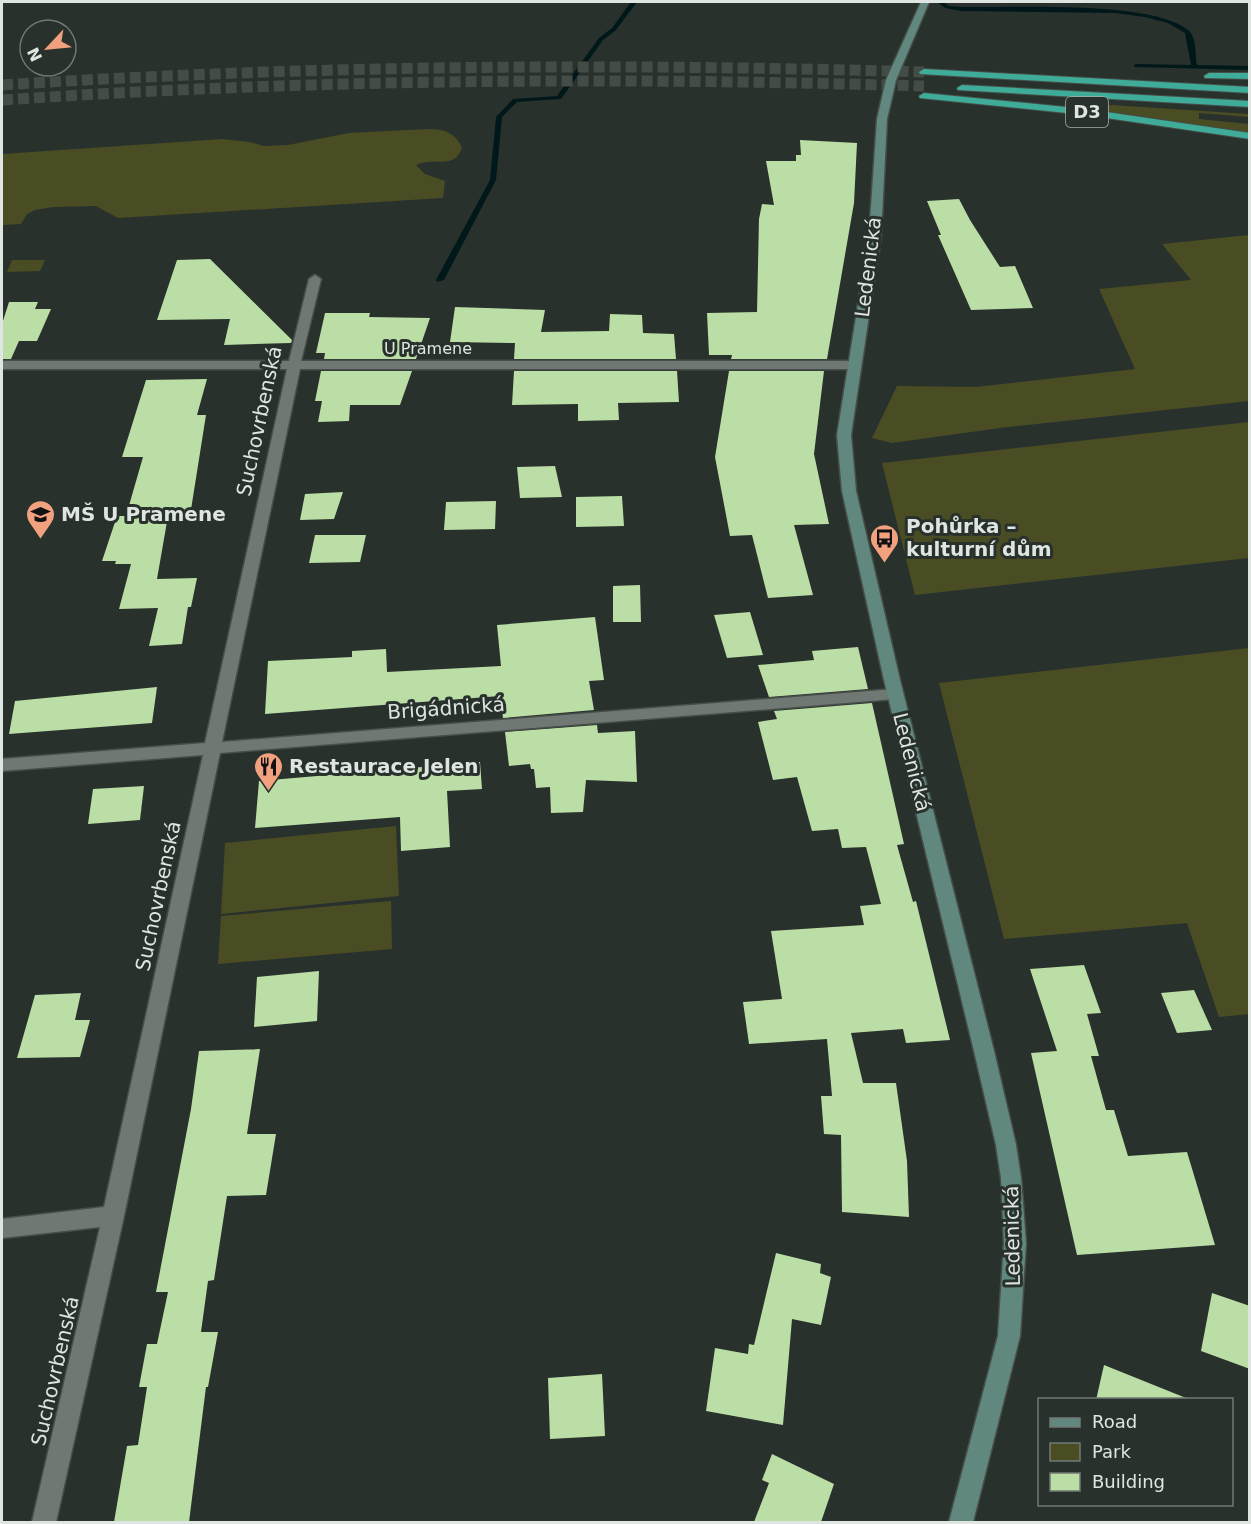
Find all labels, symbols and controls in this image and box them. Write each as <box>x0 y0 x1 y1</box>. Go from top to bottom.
north arrow <box>18 18 78 78</box>
text: N <box>23 44 46 65</box>
road number: D3 <box>1066 97 1108 127</box>
street label: Ledenická <box>850 216 886 318</box>
street label: U Pramene <box>384 339 472 358</box>
street label: Suchovrbenská <box>231 344 287 498</box>
school or university icon: MŠ U Pramene <box>24 498 56 540</box>
place label: MŠ U Pramene <box>61 502 226 526</box>
place label: Pohůrka – kulturní dům <box>906 514 1052 561</box>
bus stop icon: Pohůrka – kulturní dům <box>869 522 901 564</box>
street label: Brigádnická <box>386 692 506 724</box>
street label: Ledenická <box>888 710 936 814</box>
restaurant icon: Restaurace Jelen <box>252 750 284 792</box>
place label: Restaurace Jelen <box>289 754 479 778</box>
street label: Suchovrbenská <box>130 819 186 973</box>
street label: Ledenická <box>999 1185 1025 1287</box>
street label: Suchovrbenská <box>26 1294 84 1448</box>
legend <box>1038 1398 1233 1506</box>
text: Road <box>1092 1411 1137 1432</box>
text: Park <box>1092 1441 1131 1462</box>
text: Building <box>1092 1471 1165 1492</box>

